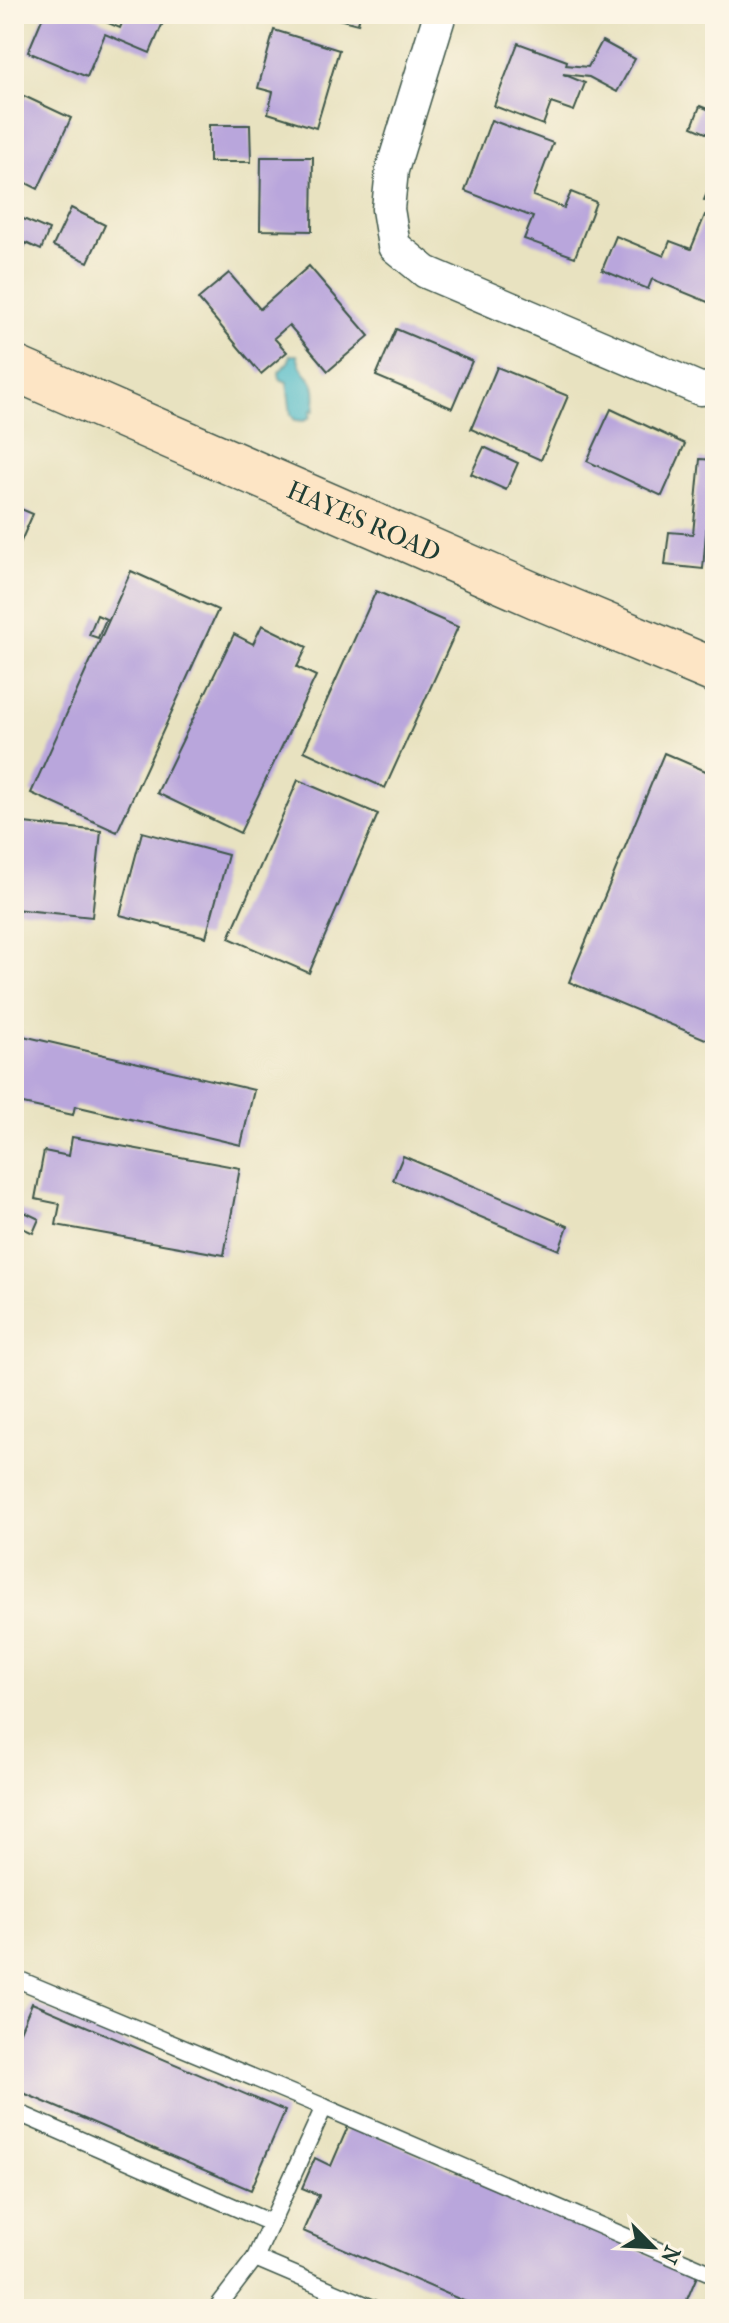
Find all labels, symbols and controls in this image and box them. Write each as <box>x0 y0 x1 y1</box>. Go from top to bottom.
street label: HAYES ROAD <box>282 474 445 568</box>
north arrow <box>613 2207 693 2287</box>
text: N <box>655 2242 686 2268</box>

